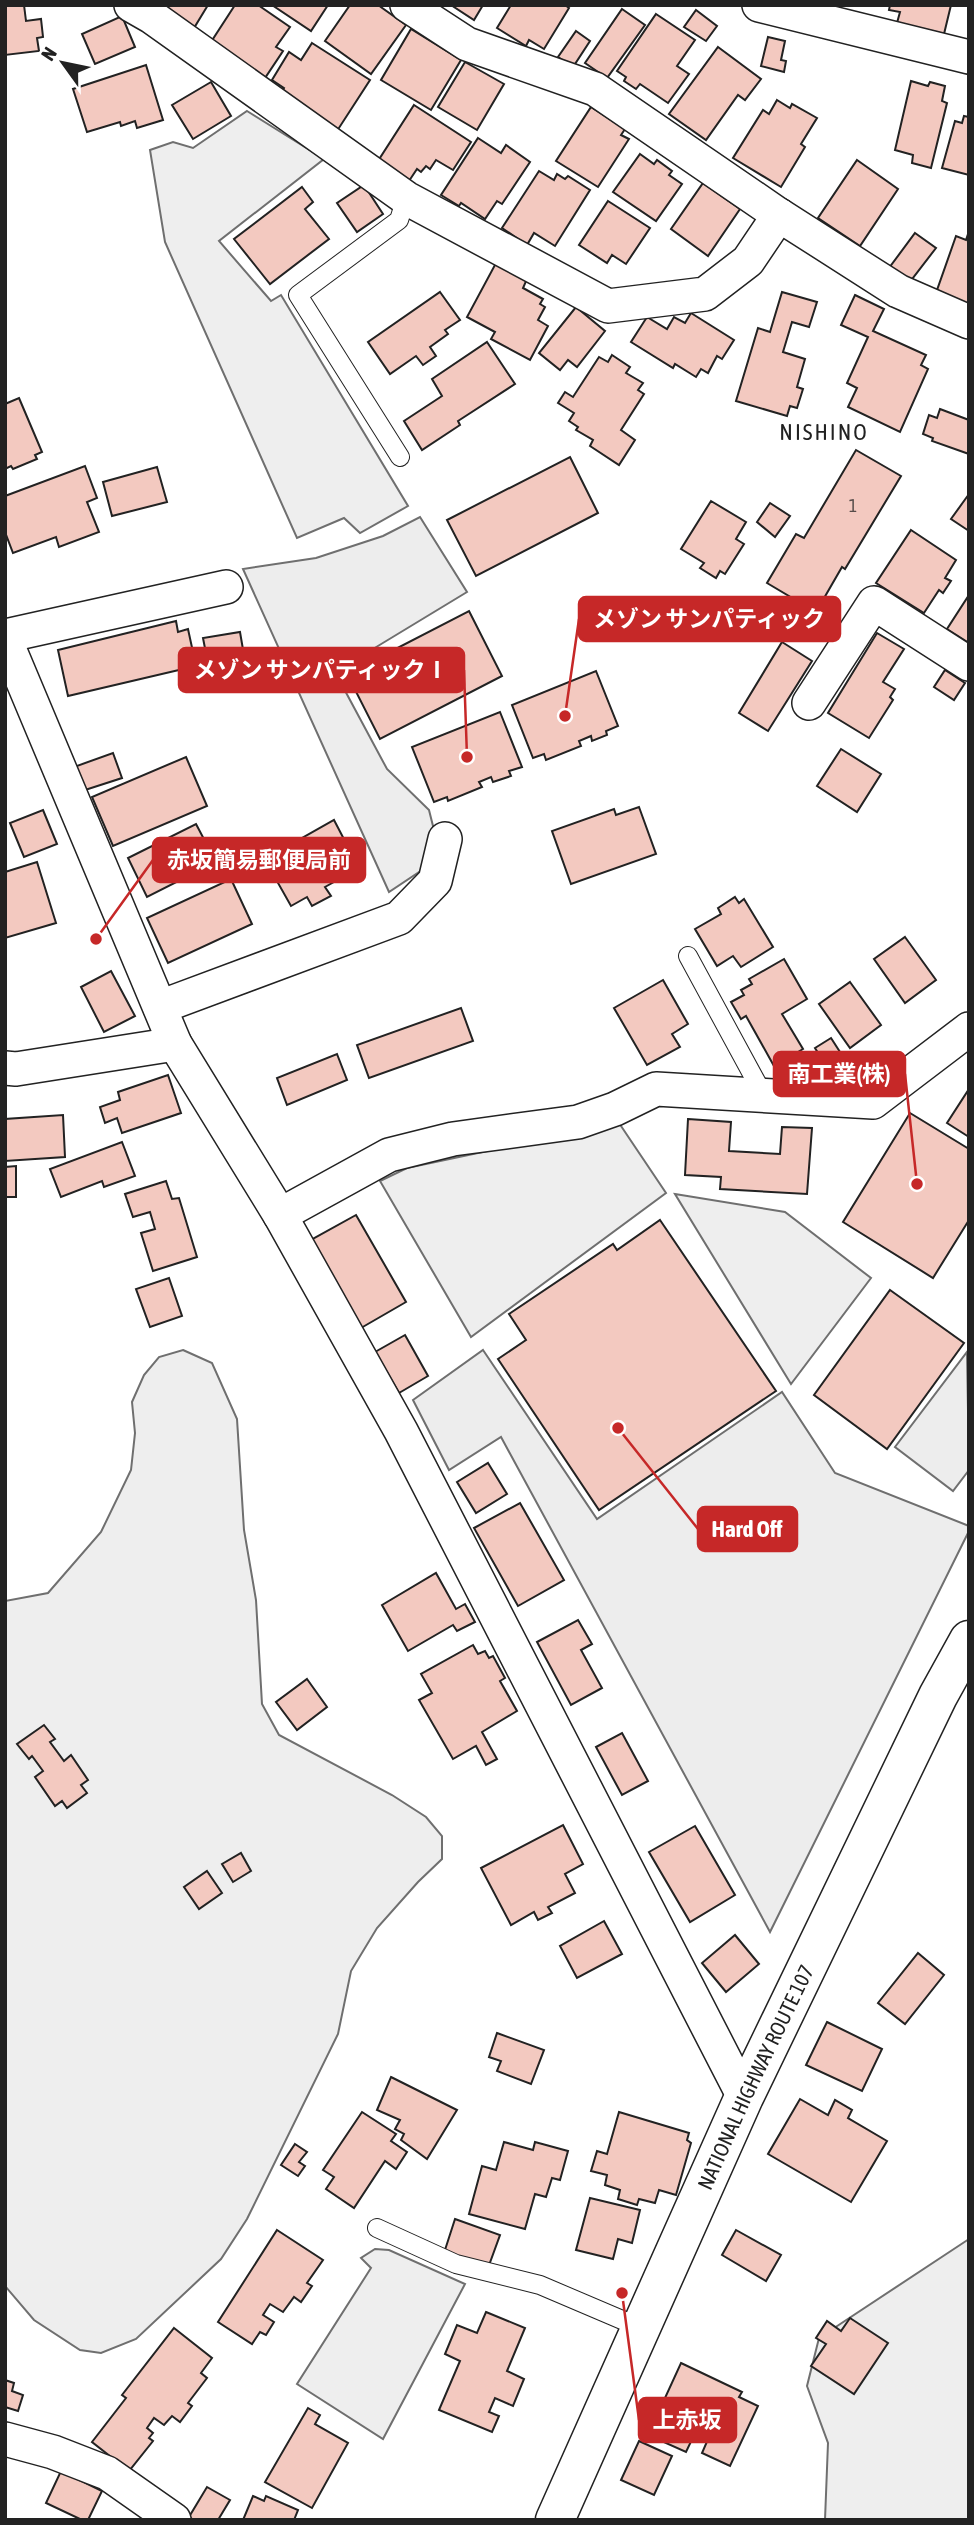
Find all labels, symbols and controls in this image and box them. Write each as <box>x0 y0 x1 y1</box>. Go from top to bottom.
north arrow <box>28 28 98 98</box>
text: N <box>36 43 61 64</box>
district label: NISHINO <box>779 419 869 445</box>
house number: 1 <box>849 495 857 516</box>
callout: メゾン サンパティック <box>579 597 840 641</box>
text: メゾン サンパティック <box>593 606 825 632</box>
callout: メゾン サンパティックⅠ <box>179 648 464 692</box>
text: メゾン サンパティックⅠ <box>194 657 448 683</box>
callout: 赤坂簡易郵便局前 <box>153 838 365 882</box>
text: 赤坂簡易郵便局前 <box>167 847 351 873</box>
callout: 南工業(株) <box>774 1052 905 1096</box>
text: 南工業(株) <box>787 1061 891 1087</box>
callout: Hard Off <box>698 1507 797 1551</box>
text: Hard Off <box>712 1516 783 1542</box>
street label: NATIONAL HIGHWAY ROUTE 107 <box>692 1961 818 2193</box>
callout: 上赤坂 <box>639 2398 736 2442</box>
text: 上赤坂 <box>653 2407 722 2433</box>

